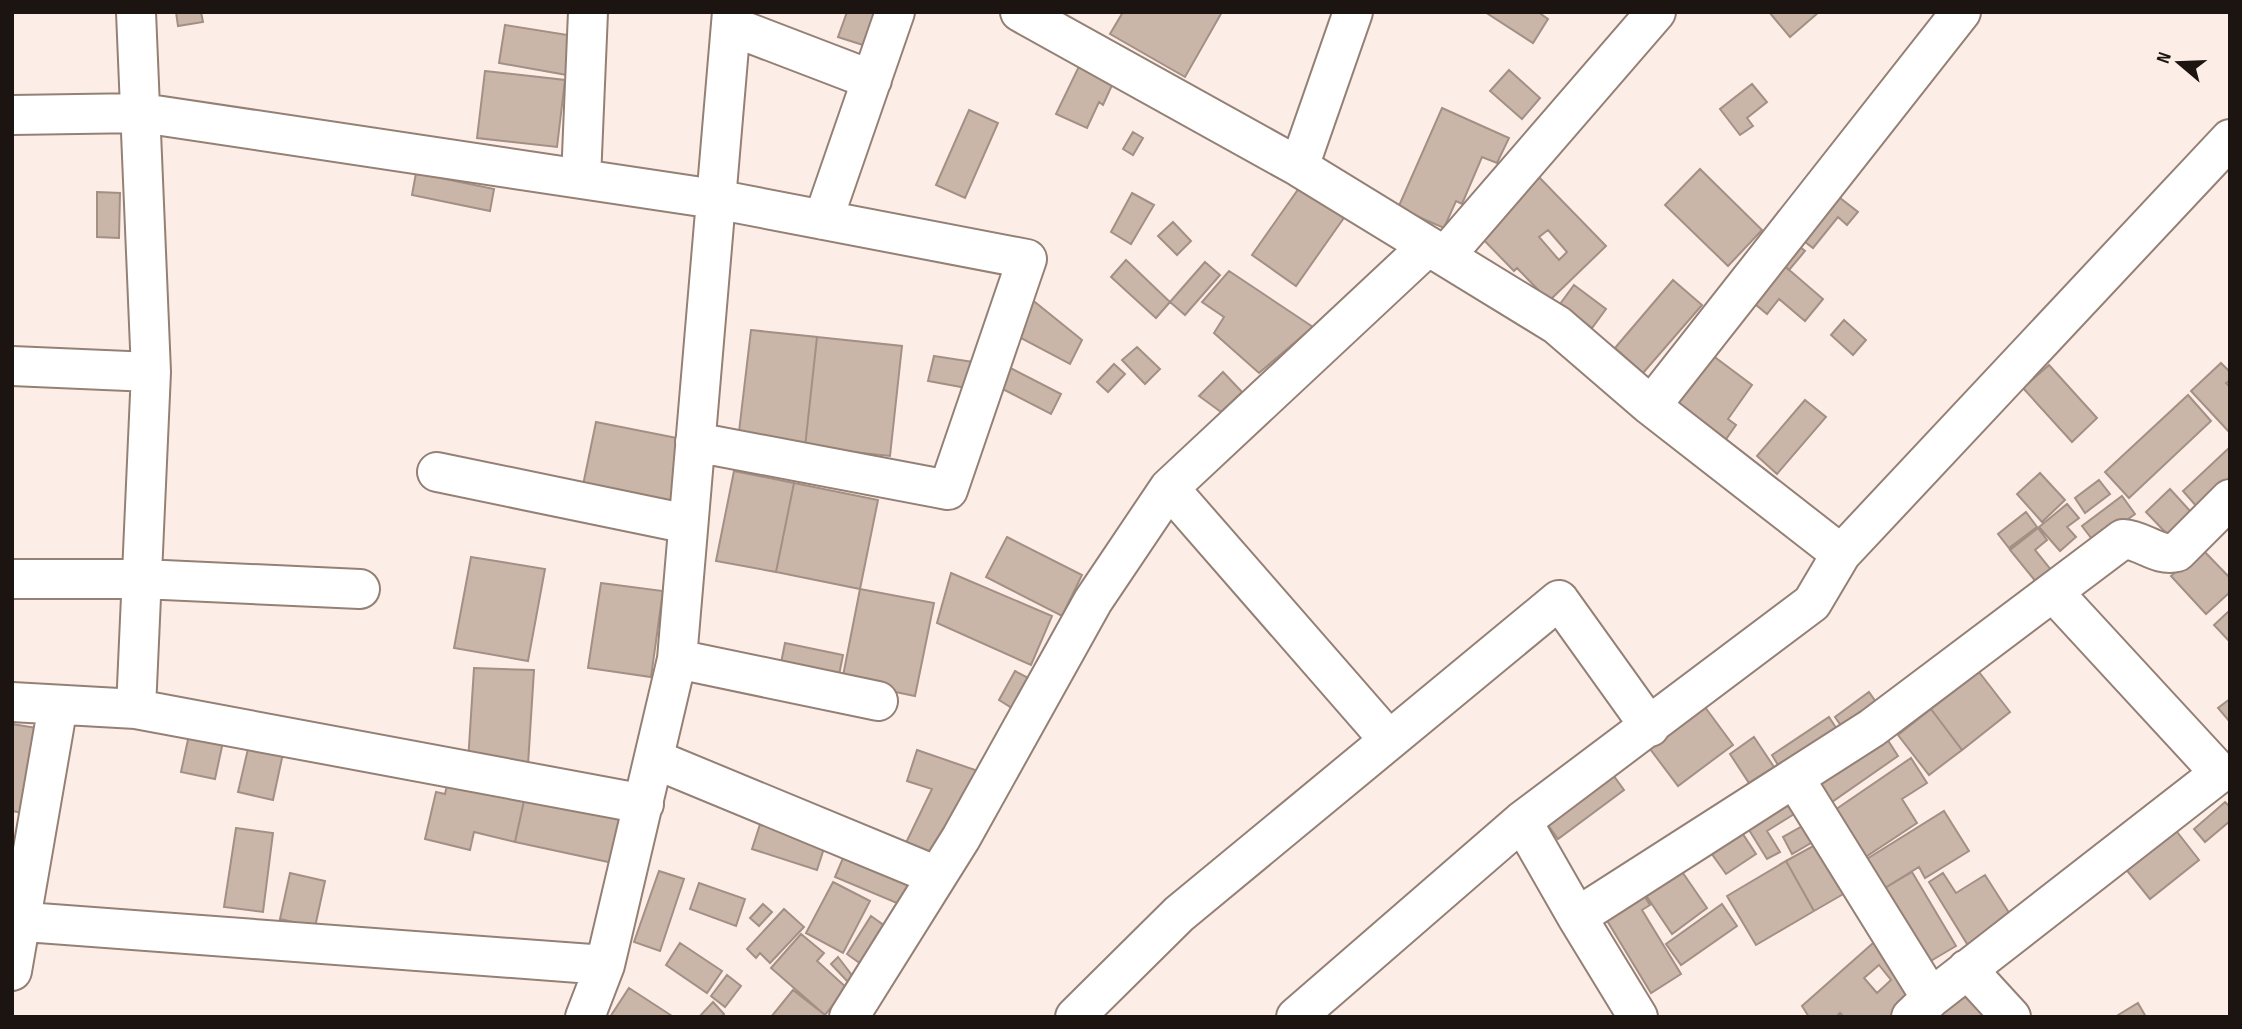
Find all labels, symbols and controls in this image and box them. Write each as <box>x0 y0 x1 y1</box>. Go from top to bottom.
north arrow <box>2144 28 2214 98</box>
text: N <box>2152 49 2177 66</box>

